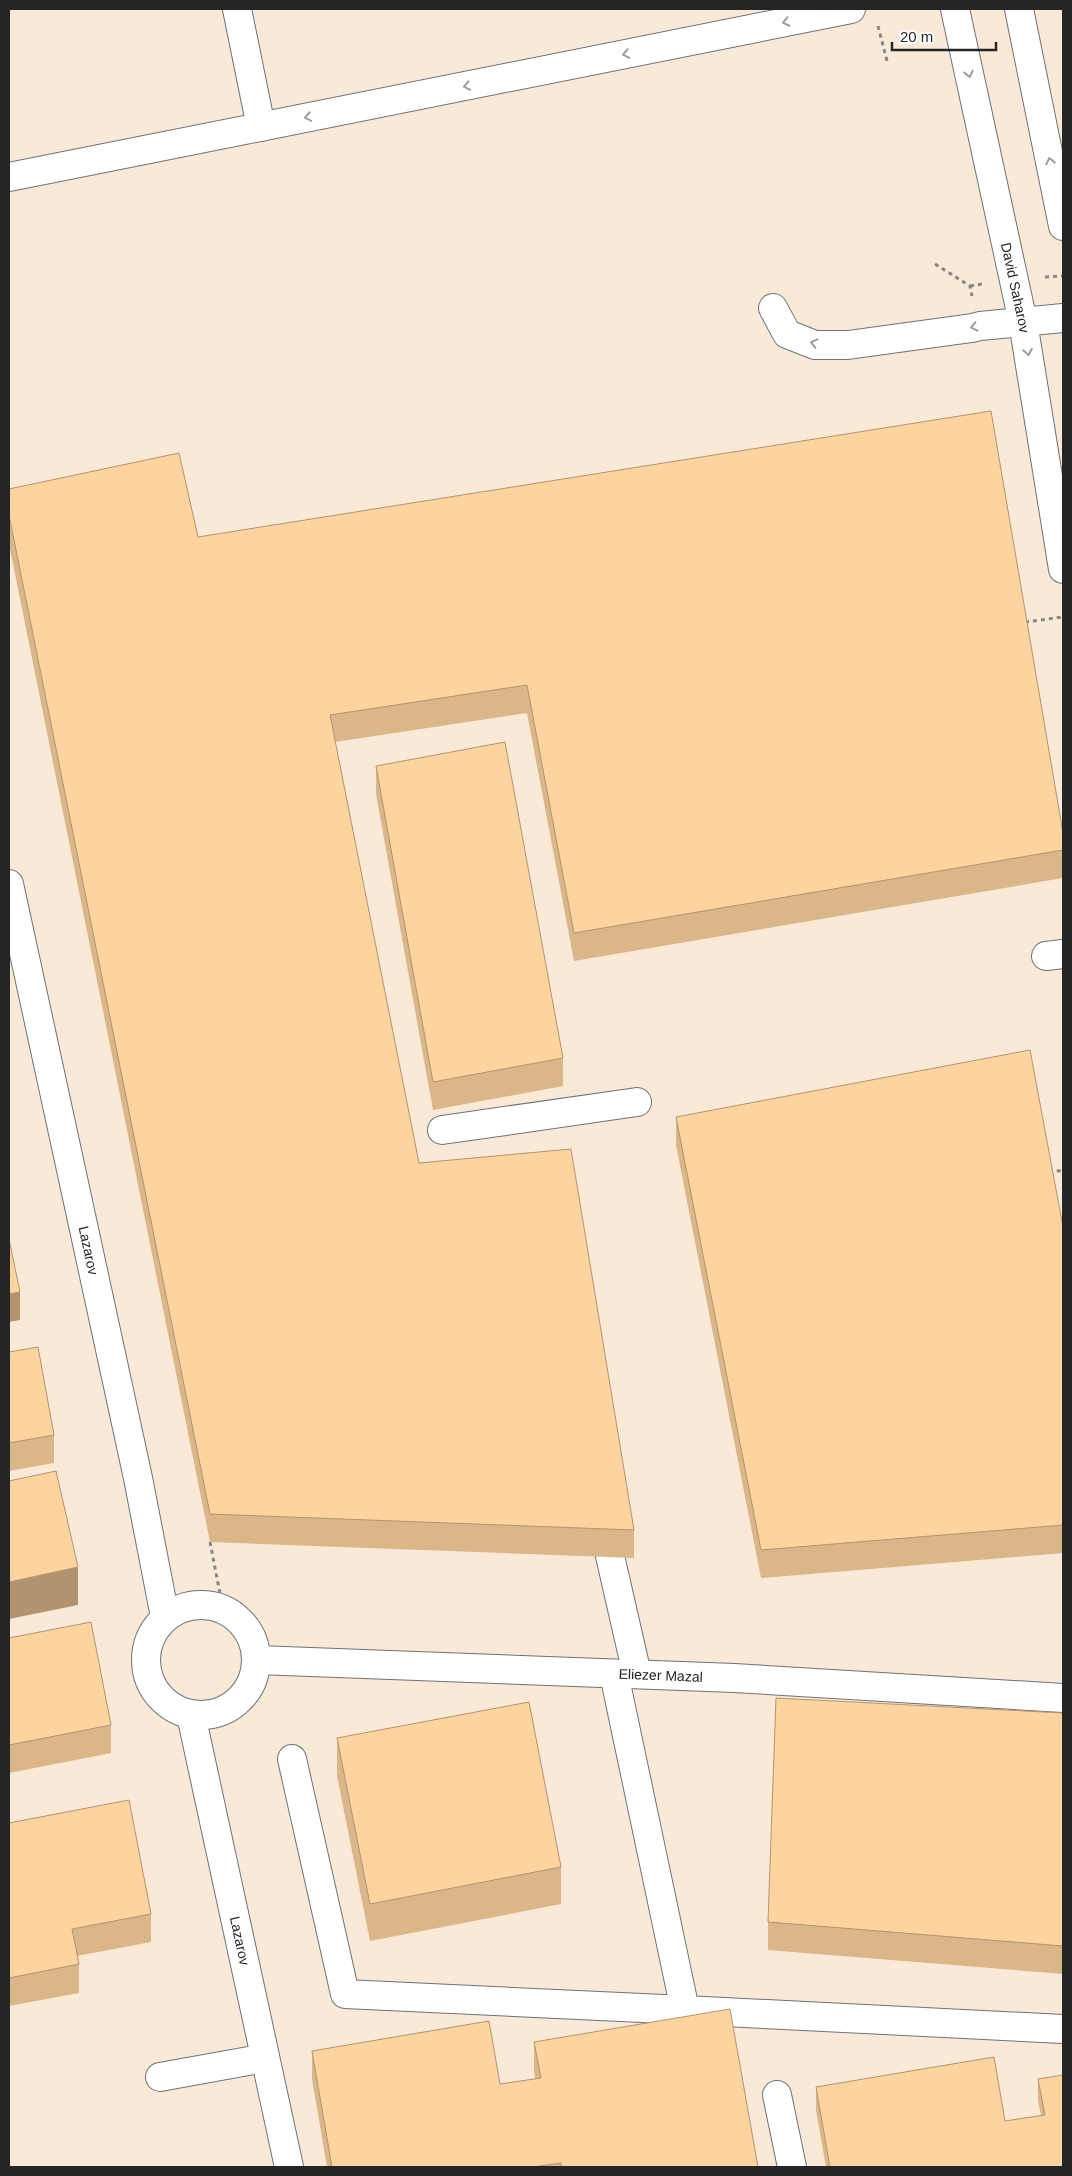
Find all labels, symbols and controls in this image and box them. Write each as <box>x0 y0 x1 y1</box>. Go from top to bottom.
one-way arrow <box>781 16 790 27</box>
scale bar <box>892 20 996 52</box>
text: 20 m <box>900 28 933 45</box>
one-way arrow <box>622 48 631 59</box>
one-way arrow <box>963 69 974 78</box>
one-way arrow <box>463 80 472 91</box>
one-way arrow <box>303 112 312 122</box>
one-way arrow <box>1045 157 1056 166</box>
street label: David Saharov <box>998 241 1033 334</box>
one-way arrow <box>970 321 979 332</box>
one-way arrow <box>809 338 818 349</box>
one-way arrow <box>1022 348 1032 357</box>
street label: Lazarov <box>75 1224 102 1277</box>
street label: Eliezer Mazal <box>618 1666 703 1685</box>
street label: Lazarov <box>227 1915 253 1967</box>

